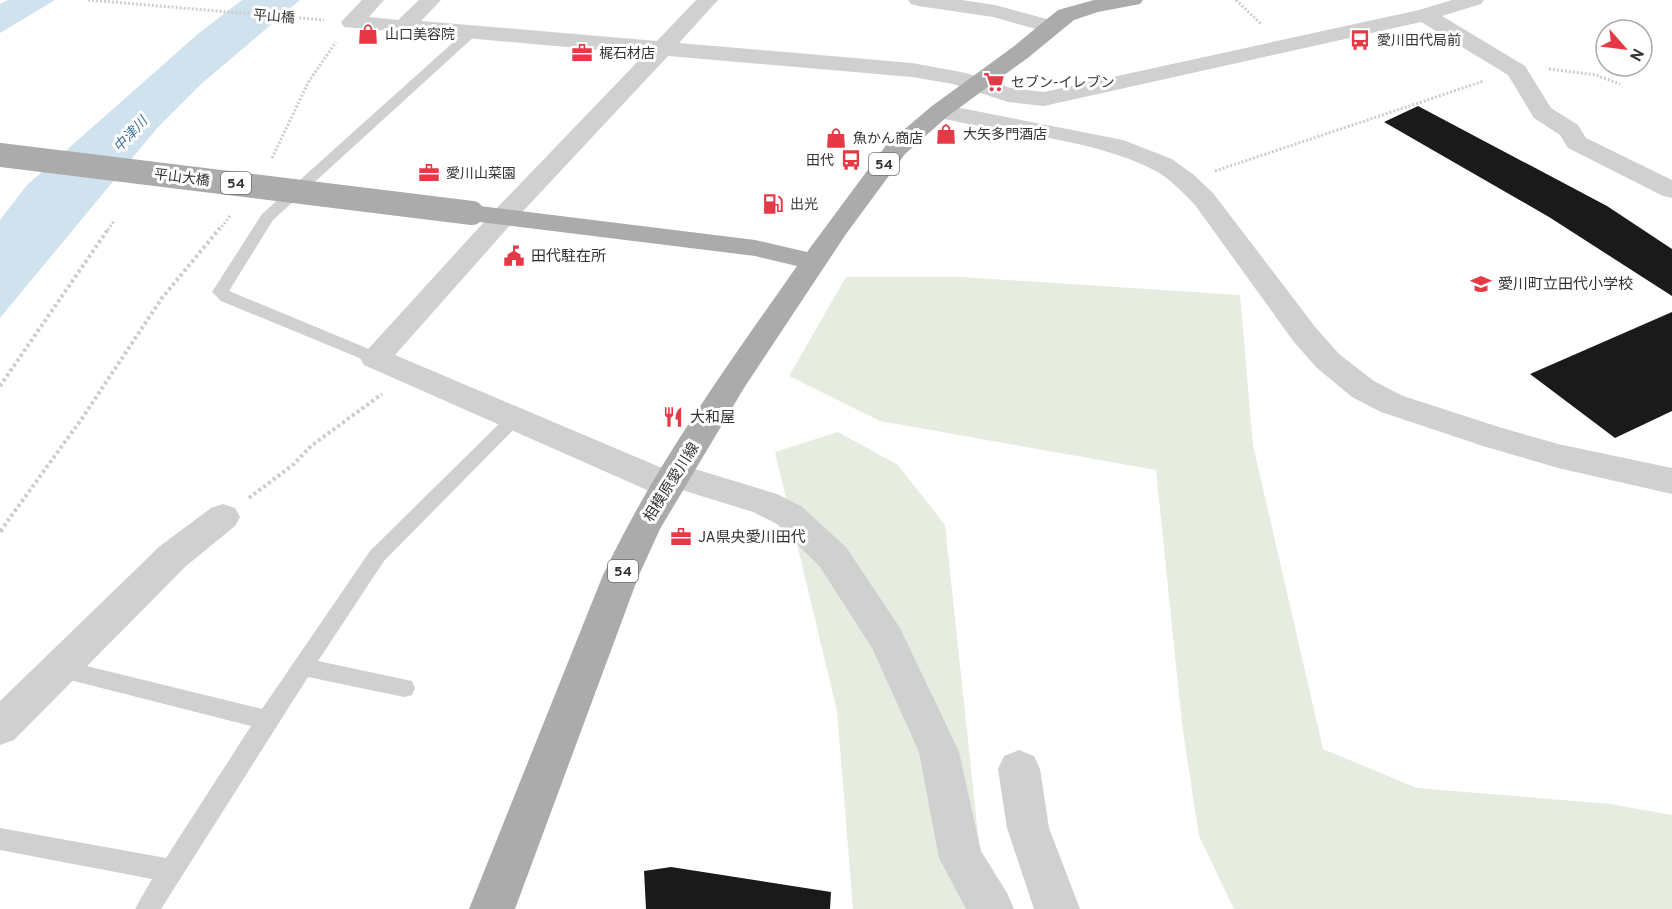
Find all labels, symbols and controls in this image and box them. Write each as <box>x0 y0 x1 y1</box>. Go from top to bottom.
street label: 平山橋 <box>252 7 296 28</box>
north arrow <box>1594 18 1654 78</box>
shop icon: 山口美容院 <box>356 22 380 46</box>
place label: 山口美容院 <box>385 27 455 44</box>
bus stop icon: 愛川田代局前 <box>1348 28 1372 52</box>
place label: 愛川田代局前 <box>1377 32 1461 50</box>
office icon: 梶石材店 <box>570 41 594 65</box>
text: N <box>1624 44 1647 64</box>
place label: 梶石材店 <box>599 45 655 63</box>
supermarket icon: セブン-イレブン <box>982 70 1006 94</box>
place label: セブン-イレブン <box>1011 74 1115 92</box>
water label: 中津川 <box>111 112 153 156</box>
shop icon: 大矢多門酒店 <box>934 122 958 146</box>
shop icon: 魚かん商店 <box>824 126 848 150</box>
place label: 大矢多門酒店 <box>963 127 1047 144</box>
place label: 魚かん商店 <box>853 131 923 148</box>
bus stop icon: 田代 <box>839 148 863 172</box>
place label: 田代 <box>806 152 834 170</box>
road number: 54 <box>869 153 899 175</box>
office icon: 愛川山菜園 <box>417 161 441 185</box>
place label: 愛川山菜園 <box>446 166 516 183</box>
street label: 平山大橋 <box>153 167 211 190</box>
road number: 54 <box>221 172 251 194</box>
fuel station icon: 出光 <box>761 192 785 216</box>
place label: 出光 <box>790 197 818 214</box>
public building icon: 田代駐在所 <box>502 244 526 268</box>
place label: 田代駐在所 <box>531 247 606 267</box>
school or university icon: 愛川町立田代小学校 <box>1469 272 1493 296</box>
place label: 愛川町立田代小学校 <box>1498 275 1633 295</box>
restaurant icon: 大和屋 <box>661 405 685 429</box>
place label: 大和屋 <box>690 409 735 428</box>
street label: 相模原愛川線 <box>640 440 704 526</box>
office icon: JA県央愛川田代 <box>669 525 693 549</box>
place label: JA県央愛川田代 <box>698 528 806 548</box>
road number: 54 <box>608 560 638 582</box>

